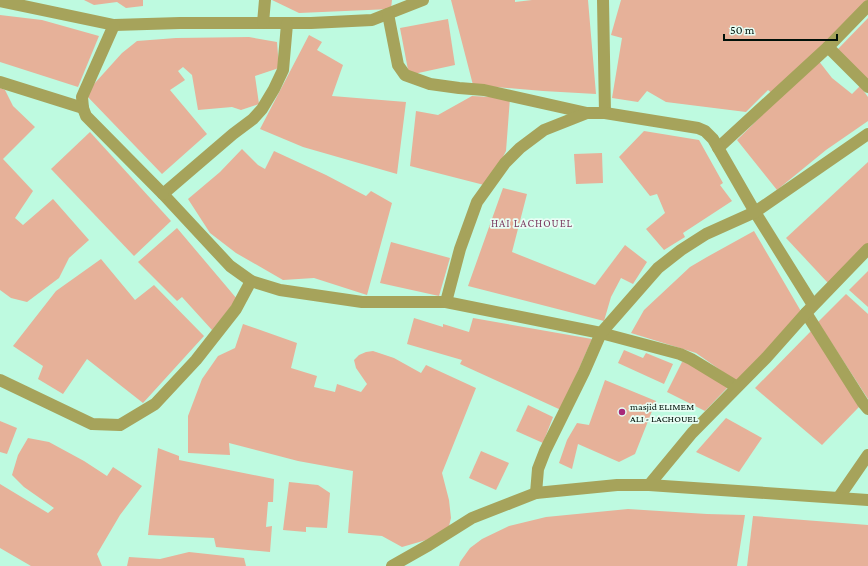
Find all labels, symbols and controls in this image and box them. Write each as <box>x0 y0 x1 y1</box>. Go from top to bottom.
scale bar <box>724 16 837 42</box>
text: 50 m <box>730 23 755 37</box>
district label: HAI LACHOUEL <box>491 217 573 229</box>
place label: masjid ELIMEM ALI - LACHOUEL <box>630 401 698 424</box>
marker: masjid ELIMEM ALI - LACHOUEL <box>617 407 627 417</box>

